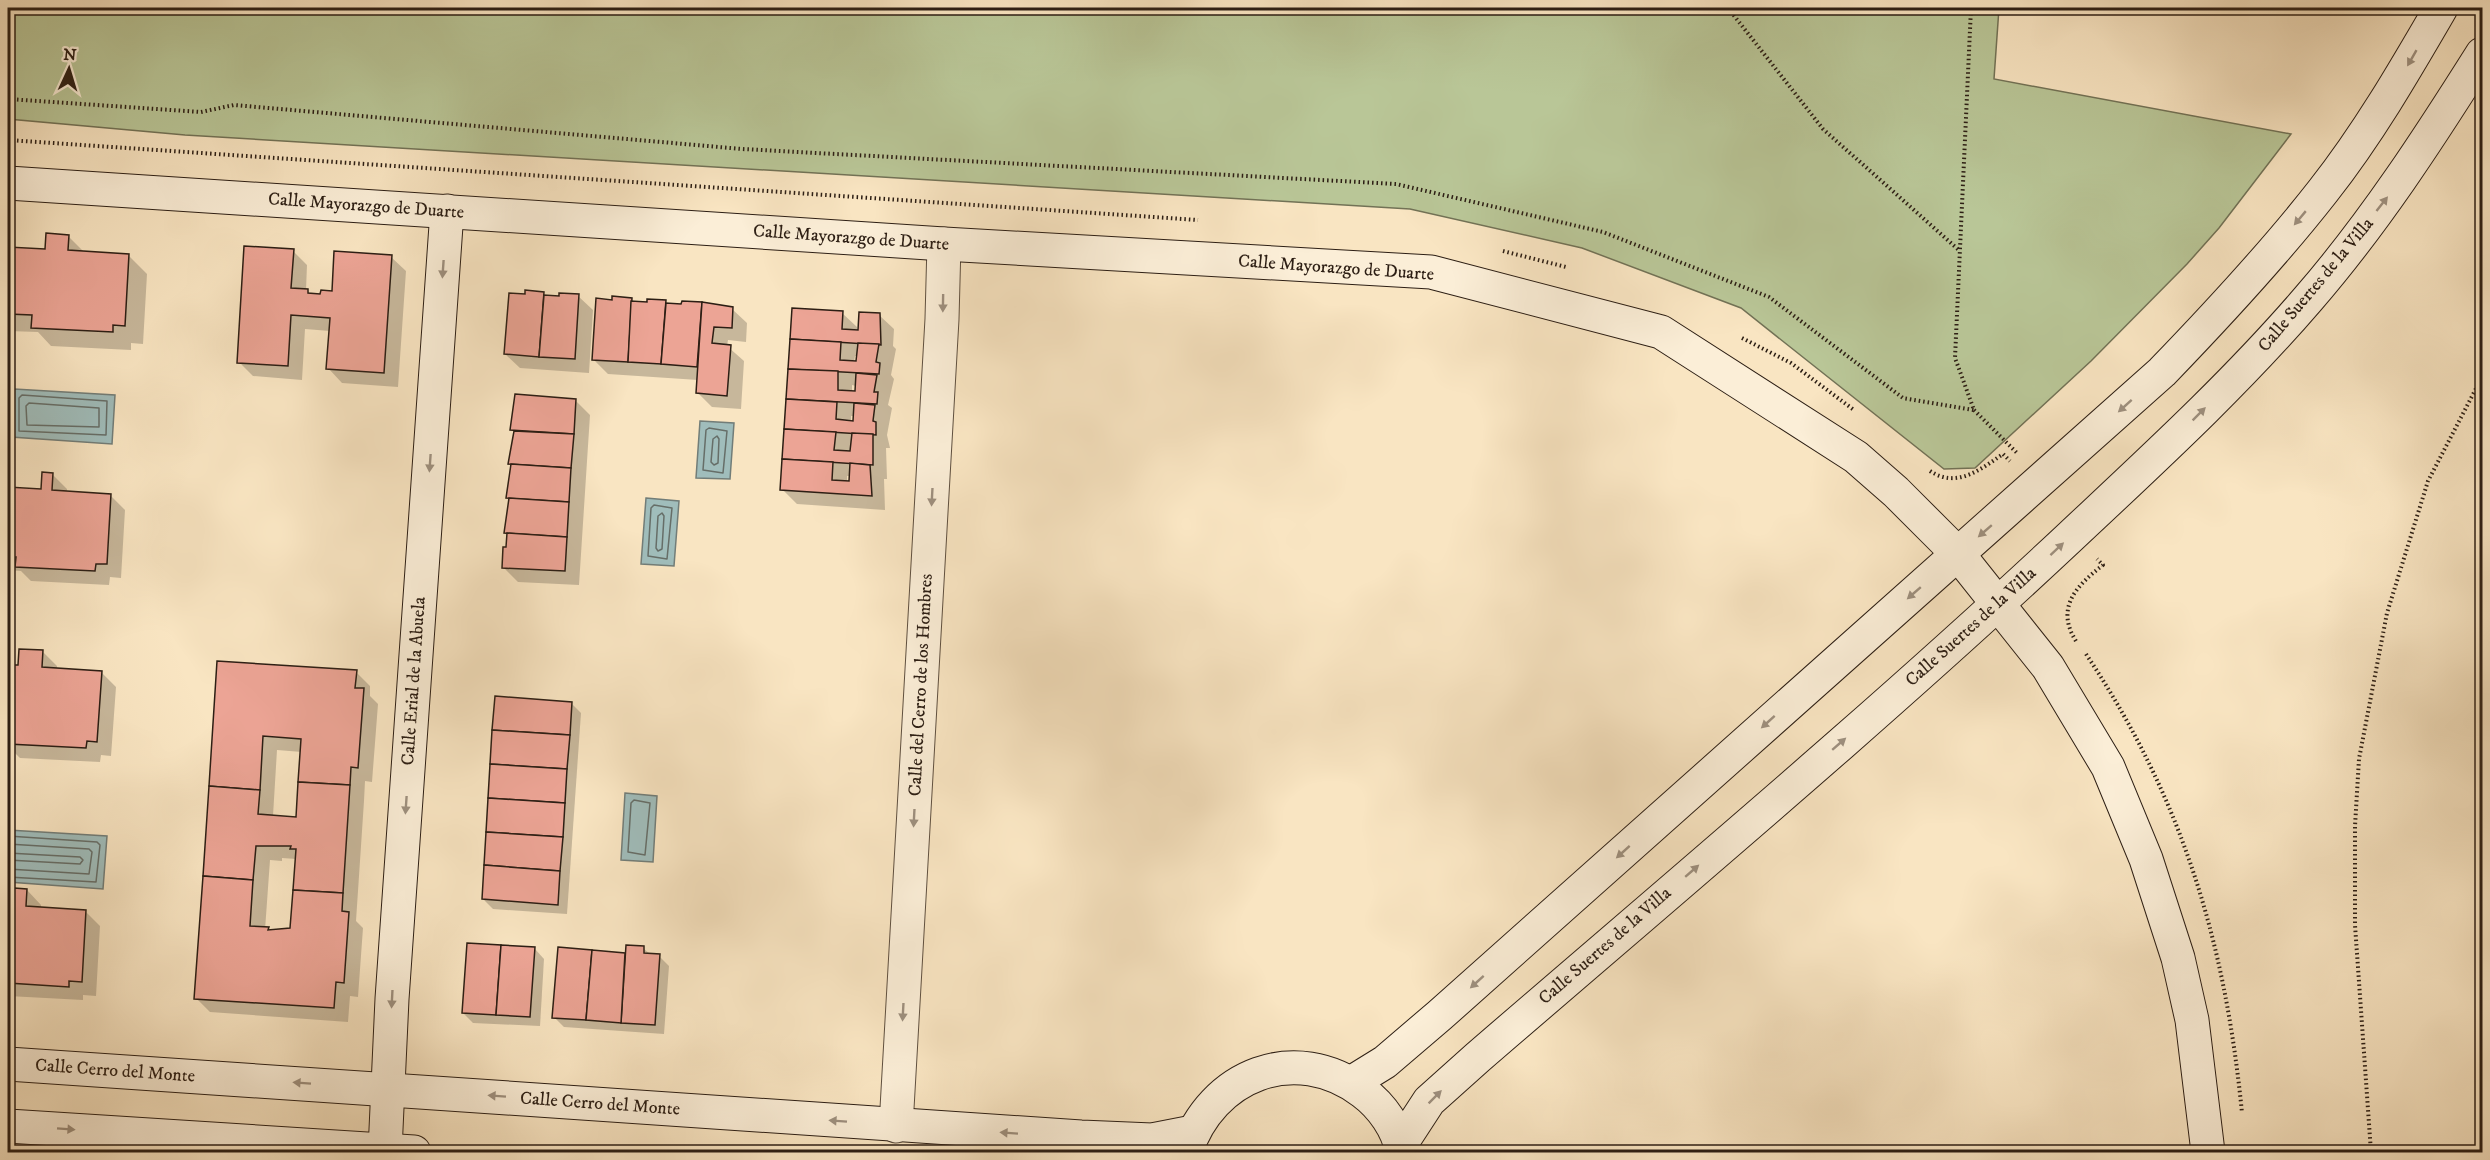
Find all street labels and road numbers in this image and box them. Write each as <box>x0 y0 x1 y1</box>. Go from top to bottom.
street label: Calle Mayorazgo de Duarte <box>267 188 465 224</box>
street label: Calle Suertes de la Villa <box>2253 213 2379 357</box>
street label: Calle Mayorazgo de Duarte <box>752 220 950 256</box>
street label: Calle Mayorazgo de Duarte <box>1237 250 1435 286</box>
street label: Calle Suertes de la Villa <box>1901 562 2041 692</box>
street label: Calle del Cerro de los Hombres <box>904 573 938 797</box>
street label: Calle Erial de la Abuela <box>397 596 431 766</box>
street label: Calle Suertes de la Villa <box>1534 882 1676 1010</box>
street label: Calle Cerro del Monte <box>34 1054 196 1088</box>
street label: Calle Cerro del Monte <box>519 1087 681 1121</box>

